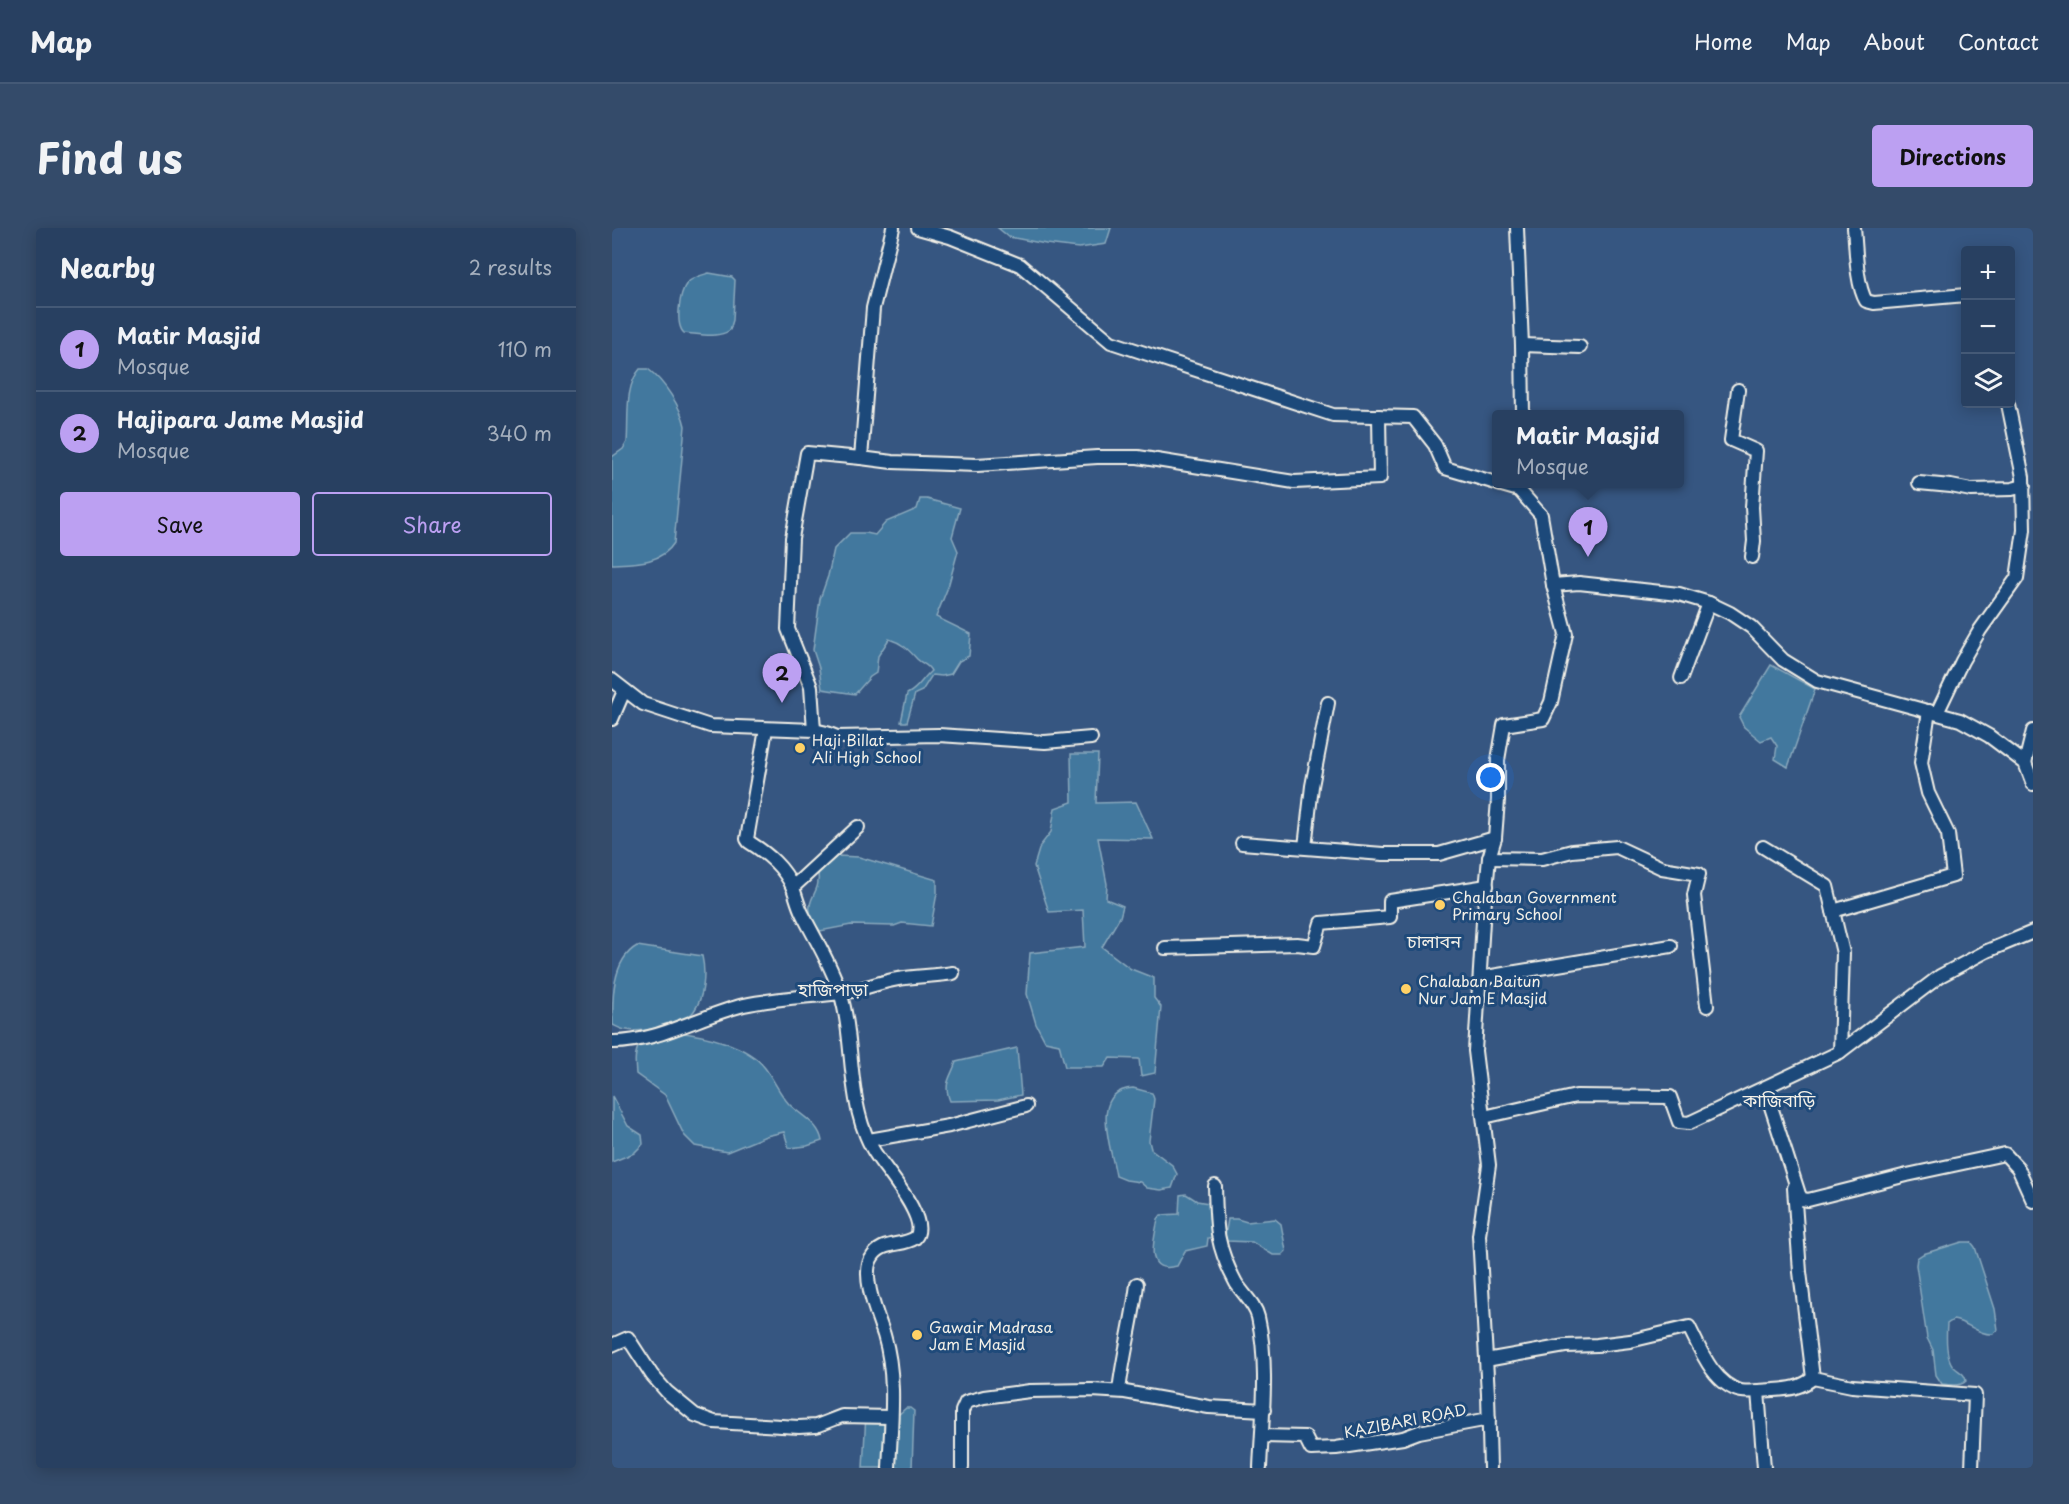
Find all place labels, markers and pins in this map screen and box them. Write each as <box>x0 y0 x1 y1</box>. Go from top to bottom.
pin: 1 <box>1568 508 1608 557</box>
pin: 2 <box>762 654 802 703</box>
place label: Haji Billat Ali High School <box>812 728 921 768</box>
marker: Haji Billat Ali High School <box>793 741 807 755</box>
place label: Chalaban Government Primary School <box>1452 885 1617 925</box>
marker: Chalaban Government Primary School <box>1433 898 1447 912</box>
place label: Chalaban Baitun Nur Jam E Masjid <box>1418 969 1547 1009</box>
marker: Chalaban Baitun Nur Jam E Masjid <box>1399 982 1413 996</box>
place label: Gawair Madrasa Jam E Masjid <box>929 1315 1053 1355</box>
marker: Gawair Madrasa Jam E Masjid <box>910 1328 924 1342</box>

